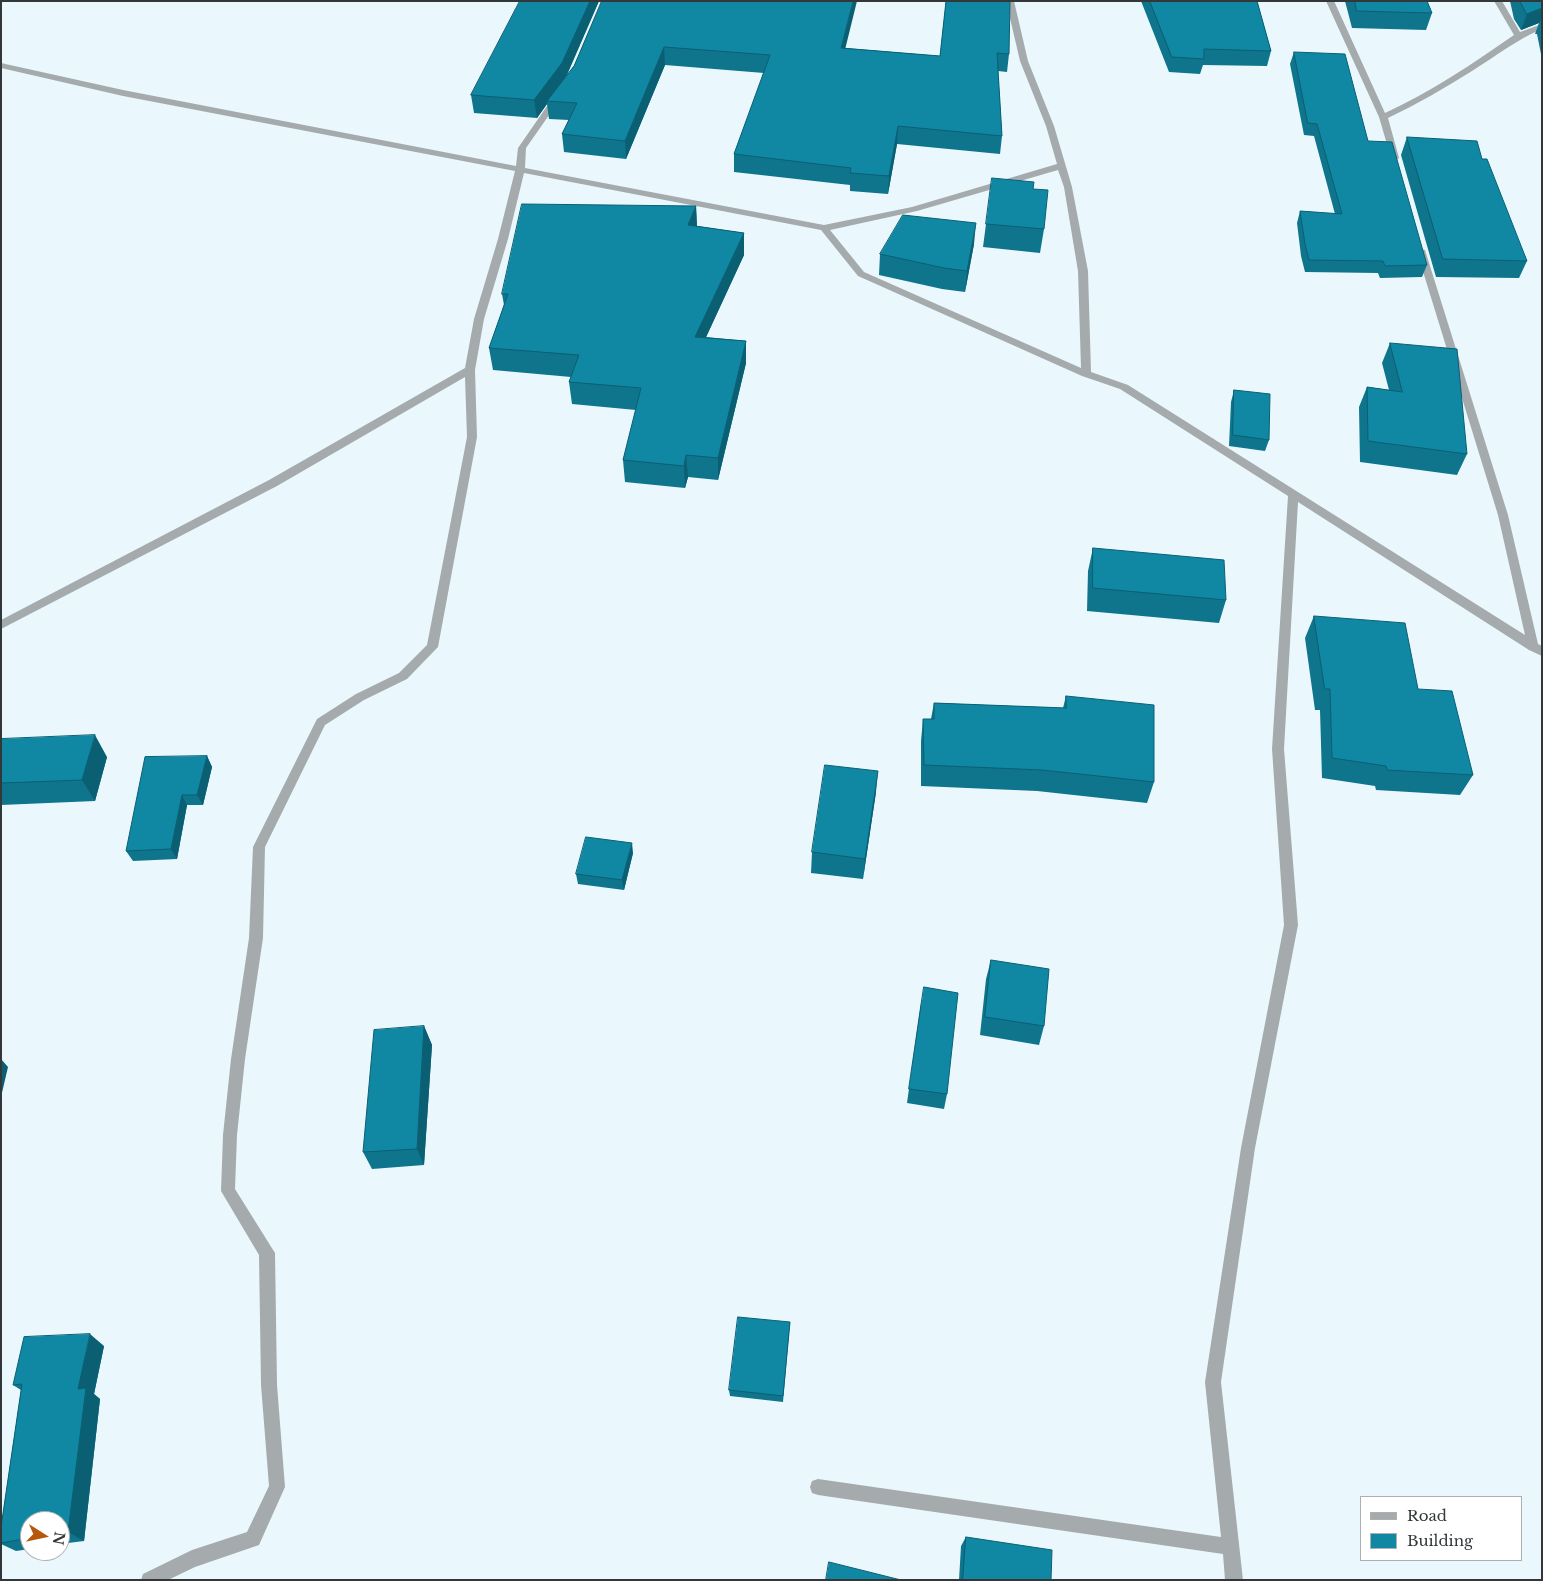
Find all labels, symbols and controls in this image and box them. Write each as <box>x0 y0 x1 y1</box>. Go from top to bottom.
legend <box>1360 1496 1523 1561</box>
text: Road <box>1407 1506 1447 1525</box>
north arrow <box>20 1511 70 1561</box>
text: N <box>49 1530 69 1546</box>
text: Building <box>1407 1531 1473 1550</box>

